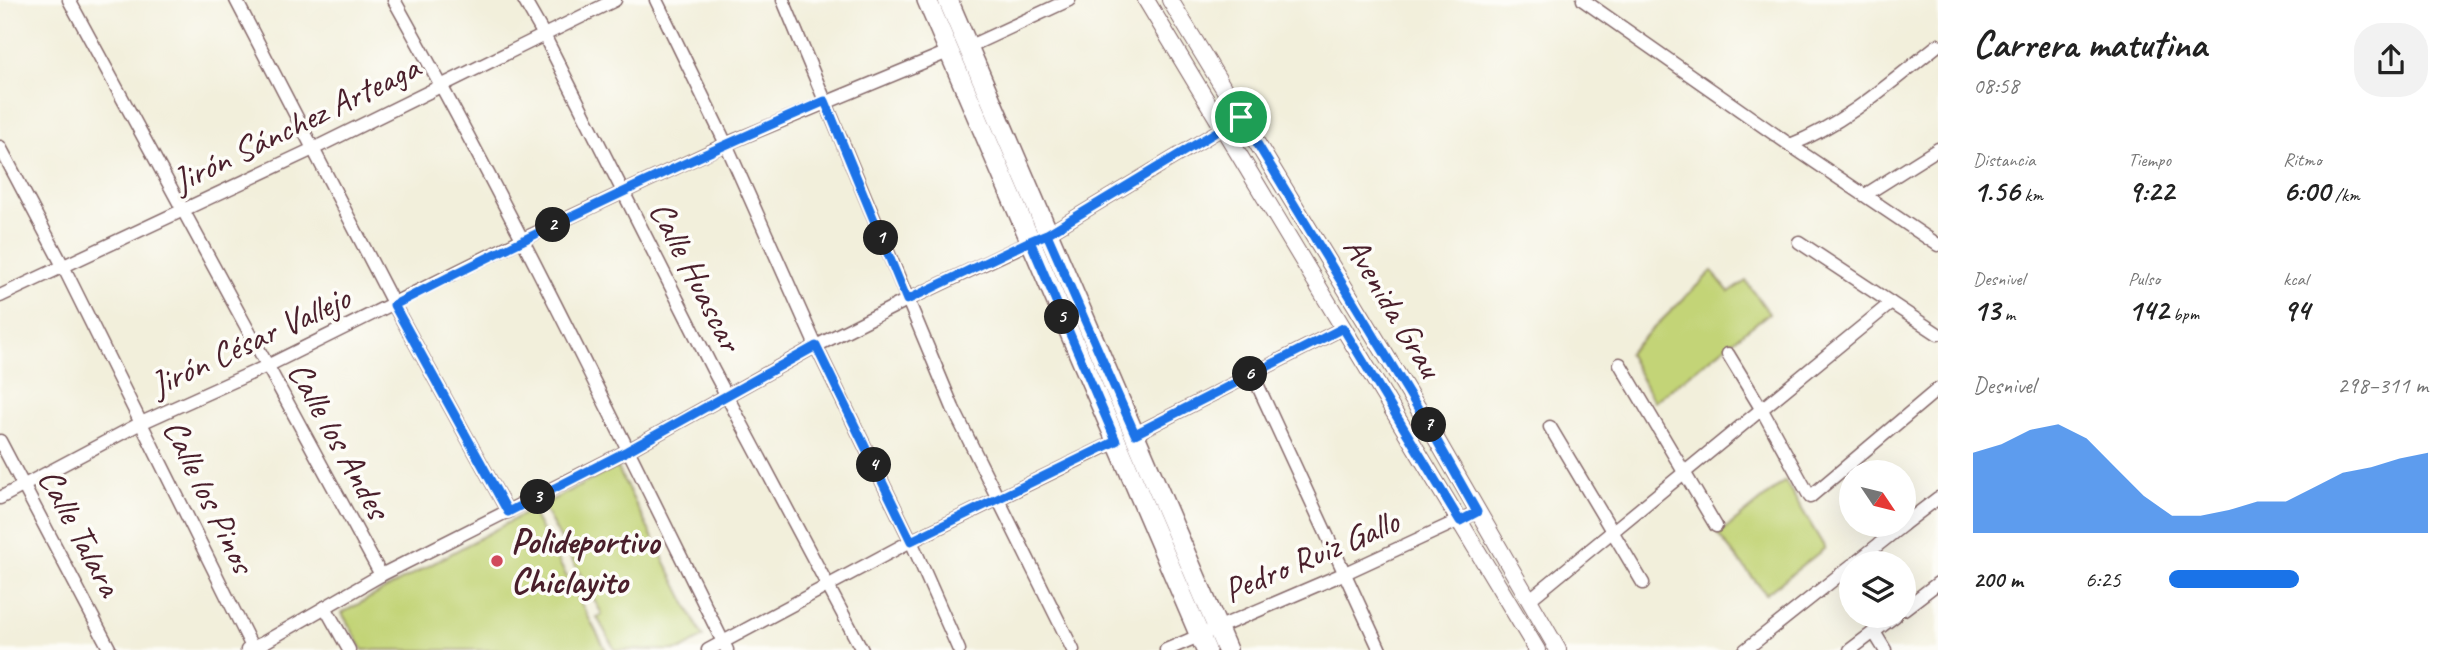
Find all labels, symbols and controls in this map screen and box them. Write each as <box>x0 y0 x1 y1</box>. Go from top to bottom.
text: Carrera matutina <box>1973 21 2207 68</box>
button: share <box>2354 23 2428 97</box>
street label: Jirón Sánchez Arteaga <box>163 44 429 204</box>
text: 08:58 <box>1973 71 2019 100</box>
pin <box>1211 87 1271 147</box>
icon: arrive <box>1222 98 1260 136</box>
text: Distancia <box>1973 148 2035 172</box>
text: Tiempo <box>2128 148 2171 172</box>
text: Ritmo <box>2283 148 2321 172</box>
text: 1.56 <box>1973 172 2020 210</box>
text: 9:22 <box>2128 172 2174 210</box>
text: 6:00 <box>2283 172 2330 210</box>
text: km <box>2020 183 2043 207</box>
text: /km <box>2330 183 2360 207</box>
street label: Calle Huascar <box>639 193 754 361</box>
pin: 2 <box>536 208 570 243</box>
text: 2 <box>548 212 557 236</box>
pin: 1 <box>864 220 898 256</box>
text: 1 <box>876 225 885 249</box>
street label: Avenida Grau <box>1333 228 1454 388</box>
text: Desnivel <box>1973 267 2025 291</box>
text: Pulso <box>2128 267 2160 291</box>
text: kcal <box>2283 267 2308 291</box>
street label: Jirón César Vallejo <box>141 274 358 408</box>
text: 13 <box>1973 291 2000 329</box>
text: 142 <box>2128 291 2169 329</box>
text: 94 <box>2283 291 2310 329</box>
pin: 5 <box>1044 300 1080 334</box>
text: m <box>2000 302 2015 326</box>
text: bpm <box>2169 302 2199 326</box>
text: 5 <box>1057 304 1066 328</box>
street label: Calle los Andes <box>277 354 402 529</box>
pin: 6 <box>1232 356 1268 392</box>
text: 6 <box>1245 361 1254 385</box>
text: Desnivel <box>1973 371 2035 400</box>
text: 298–311 m <box>2337 371 2428 400</box>
pin: 7 <box>1412 408 1446 442</box>
street label: Calle los Pinos <box>153 412 267 583</box>
text: 7 <box>1424 412 1433 436</box>
pin: 4 <box>856 448 892 482</box>
text: 4 <box>869 452 878 476</box>
street label: Calle Talara <box>28 460 133 605</box>
north arrow <box>1839 460 1916 537</box>
map controls <box>1839 460 1916 628</box>
pin: 3 <box>520 480 556 514</box>
text: 3 <box>533 484 542 508</box>
street label: Pedro Ruiz Gallo <box>1217 498 1407 613</box>
place label: Polideportivo Chiclayito <box>511 519 661 604</box>
button: layers <box>1839 551 1916 628</box>
marker: Polideportivo Chiclayito <box>489 553 505 569</box>
text: 200 m <box>1973 565 2023 594</box>
text: 6:25 <box>2085 565 2121 594</box>

